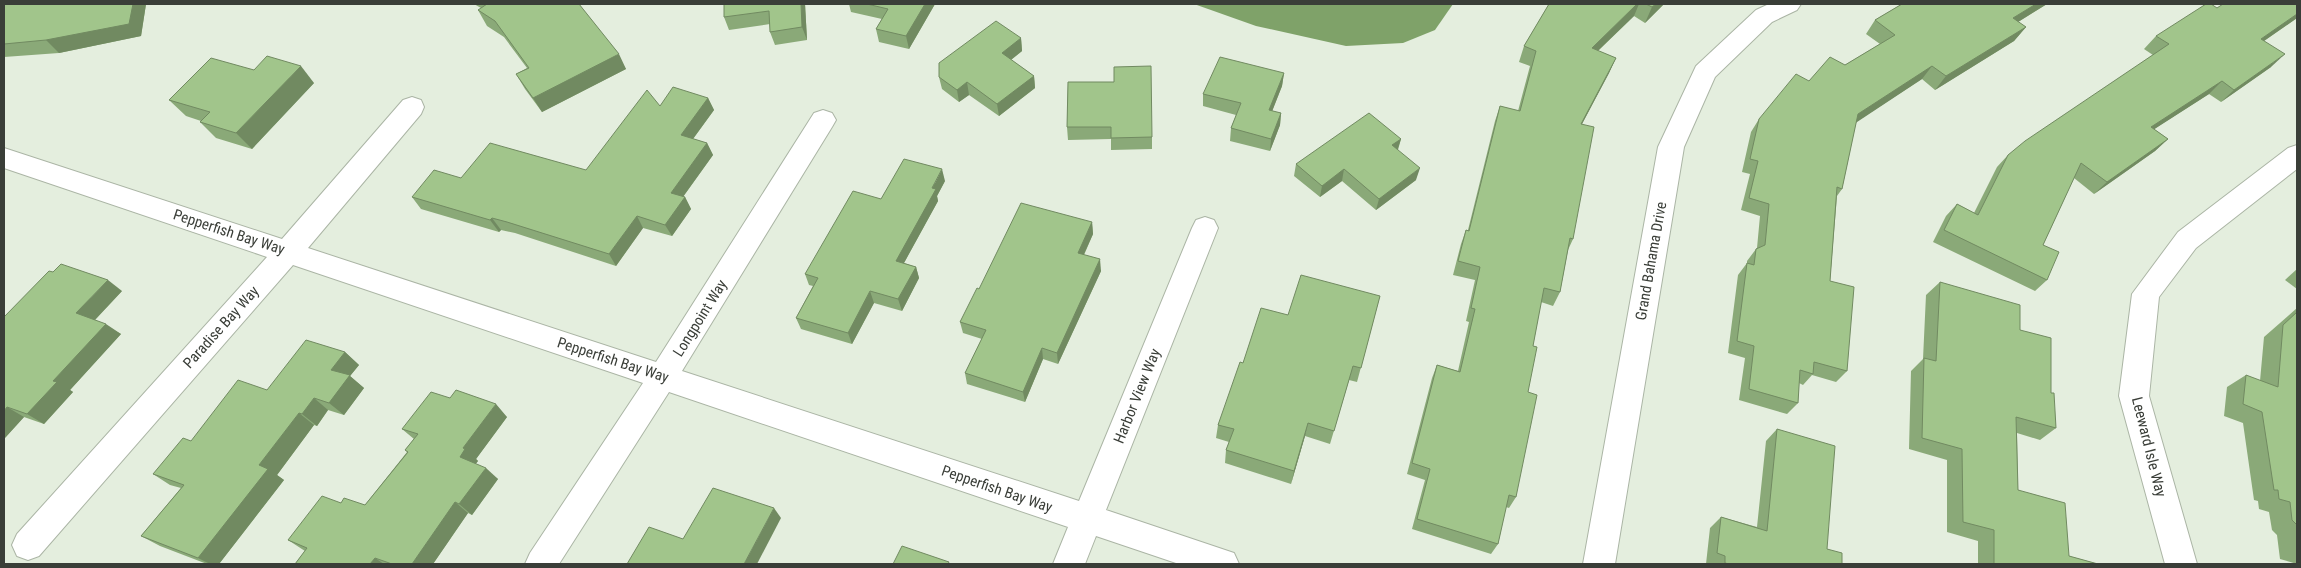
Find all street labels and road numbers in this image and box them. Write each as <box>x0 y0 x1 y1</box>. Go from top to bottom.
street label: Grand Bahama Drive <box>1632 200 1670 322</box>
street label: Pepperfish Bay Way <box>171 206 287 258</box>
street label: Longpoint Way <box>669 276 731 360</box>
street label: Paradise Bay Way <box>179 282 263 372</box>
street label: Pepperfish Bay Way <box>555 334 671 386</box>
street label: Harbor View Way <box>1110 346 1164 446</box>
street label: Leeward Isle Way <box>2128 395 2170 499</box>
street label: Pepperfish Bay Way <box>939 462 1055 516</box>

